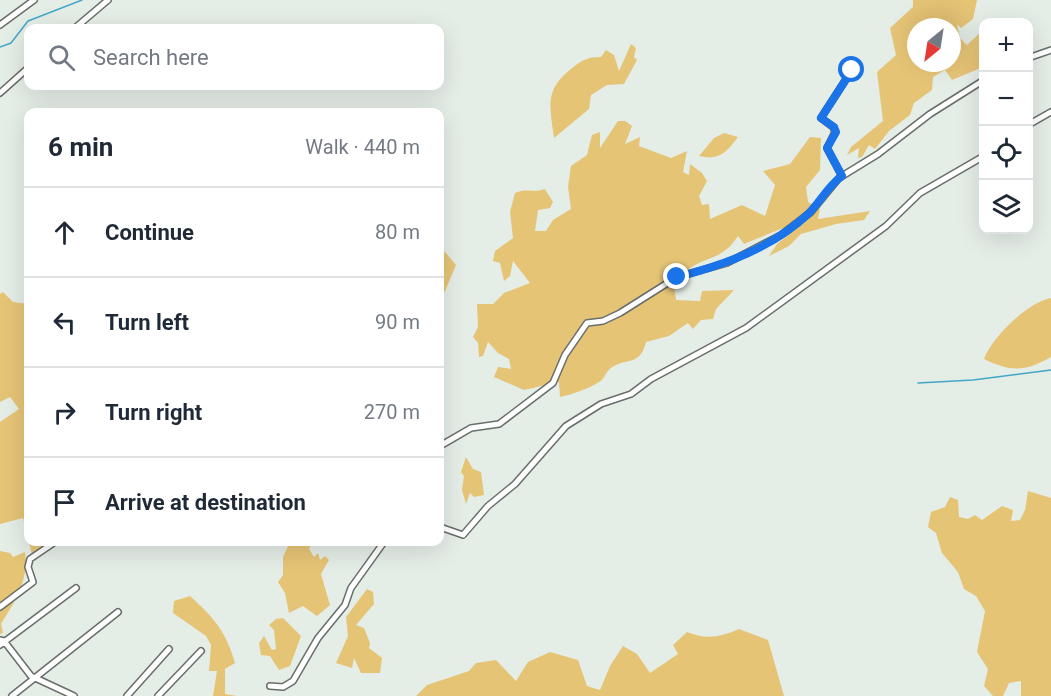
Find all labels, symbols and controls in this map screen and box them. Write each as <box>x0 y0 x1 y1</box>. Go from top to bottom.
north arrow <box>907 18 961 72</box>
map controls <box>979 18 1033 234</box>
button: + <box>979 18 1033 72</box>
search box <box>24 24 444 90</box>
icon: search <box>45 41 78 74</box>
text: Search here <box>93 45 209 70</box>
route start <box>838 56 864 82</box>
button: − <box>979 72 1033 126</box>
button: locate <box>979 126 1033 180</box>
text: 6 min <box>48 132 113 162</box>
text: Walk · 440 m <box>305 135 420 159</box>
button: layers <box>979 180 1033 234</box>
icon: ahead <box>48 216 81 249</box>
text: Continue <box>105 220 194 245</box>
text: 80 m <box>375 220 420 244</box>
route end <box>663 263 689 289</box>
icon: left <box>48 306 81 339</box>
text: Turn left <box>105 310 189 335</box>
text: 90 m <box>375 310 420 334</box>
icon: right <box>48 396 81 429</box>
text: Turn right <box>105 400 202 425</box>
text: 270 m <box>364 400 420 424</box>
icon: arrive <box>48 486 81 519</box>
text: Arrive at destination <box>105 490 306 515</box>

